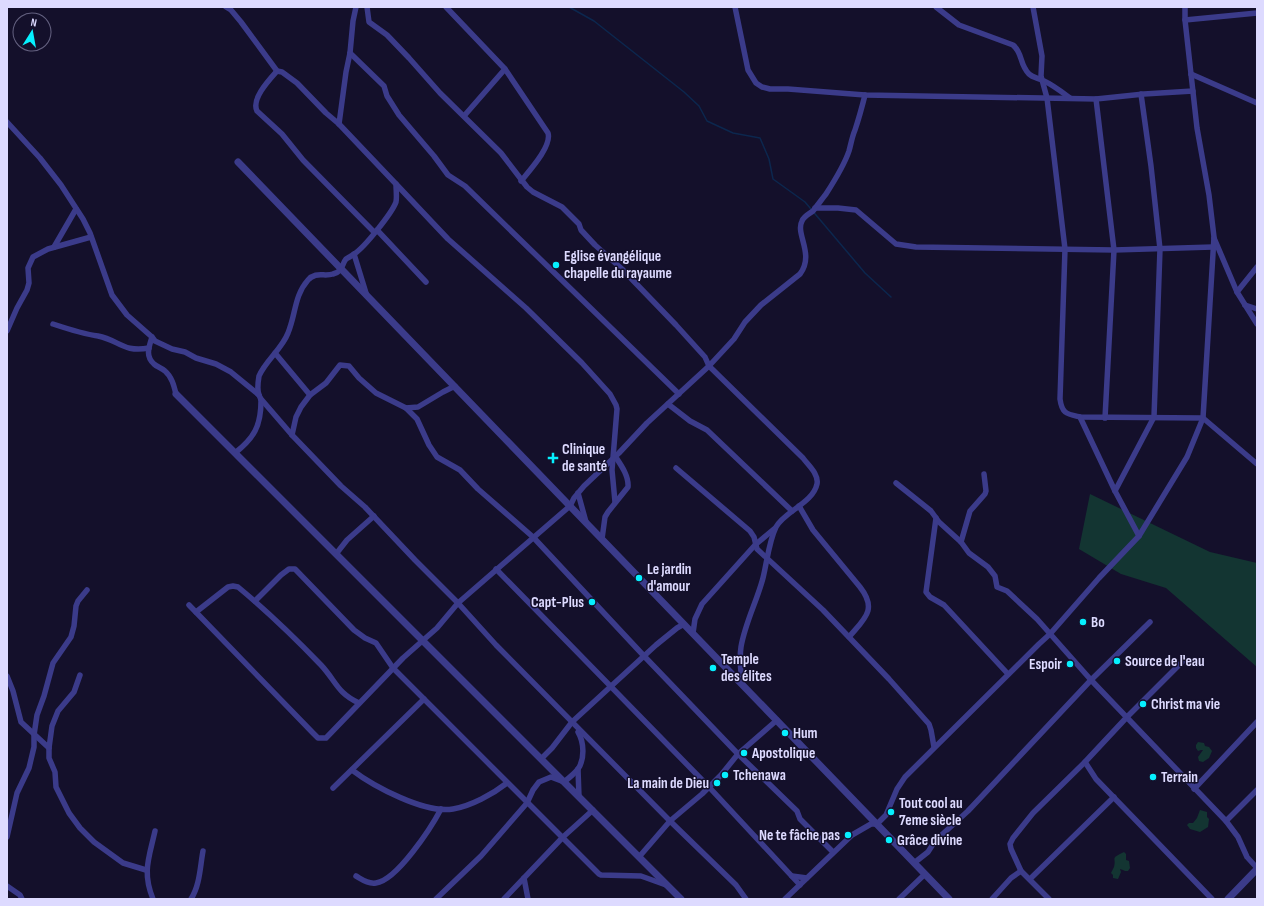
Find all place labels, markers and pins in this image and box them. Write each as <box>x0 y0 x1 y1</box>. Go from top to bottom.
place label: Eglise évangélique chapelle du rayaume <box>564 247 672 283</box>
marker: Eglise évangélique chapelle du rayaume <box>551 260 561 270</box>
place label: Clinique de santé <box>562 440 607 476</box>
marker: Clinique de santé <box>547 452 559 464</box>
place label: Le jardin d'amour <box>647 560 691 596</box>
marker: Le jardin d'amour <box>634 573 644 583</box>
place label: Capt-Plus <box>531 593 584 612</box>
marker: Capt-Plus <box>587 597 597 607</box>
place label: Bo <box>1091 613 1105 632</box>
marker: Bo <box>1078 617 1088 627</box>
place label: Temple des élites <box>721 650 772 686</box>
place label: Source de l'eau <box>1125 652 1205 671</box>
place label: Espoir <box>1029 655 1062 674</box>
marker: Source de l'eau <box>1112 656 1122 666</box>
marker: Espoir <box>1065 659 1075 669</box>
marker: Temple des élites <box>708 663 718 673</box>
place label: Christ ma vie <box>1151 695 1220 714</box>
marker: Christ ma vie <box>1138 699 1148 709</box>
place label: Hum <box>793 724 818 743</box>
marker: Hum <box>780 728 790 738</box>
place label: Apostolique <box>751 744 815 763</box>
marker: Apostolique <box>739 748 749 758</box>
place label: Tchenawa <box>733 766 786 785</box>
place label: Terrain <box>1161 768 1198 787</box>
marker: Tchenawa <box>720 770 730 780</box>
marker: Terrain <box>1148 772 1158 782</box>
place label: La main de Dieu <box>627 774 709 793</box>
marker: La main de Dieu <box>712 778 722 788</box>
place label: Tout cool au 7eme siècle <box>899 794 962 830</box>
marker: Tout cool au 7eme siècle <box>886 807 896 817</box>
place label: Ne te fâche pas <box>759 826 840 845</box>
marker: Ne te fâche pas <box>843 830 853 840</box>
place label: Grâce divine <box>897 831 962 850</box>
marker: Grâce divine <box>884 835 894 845</box>

